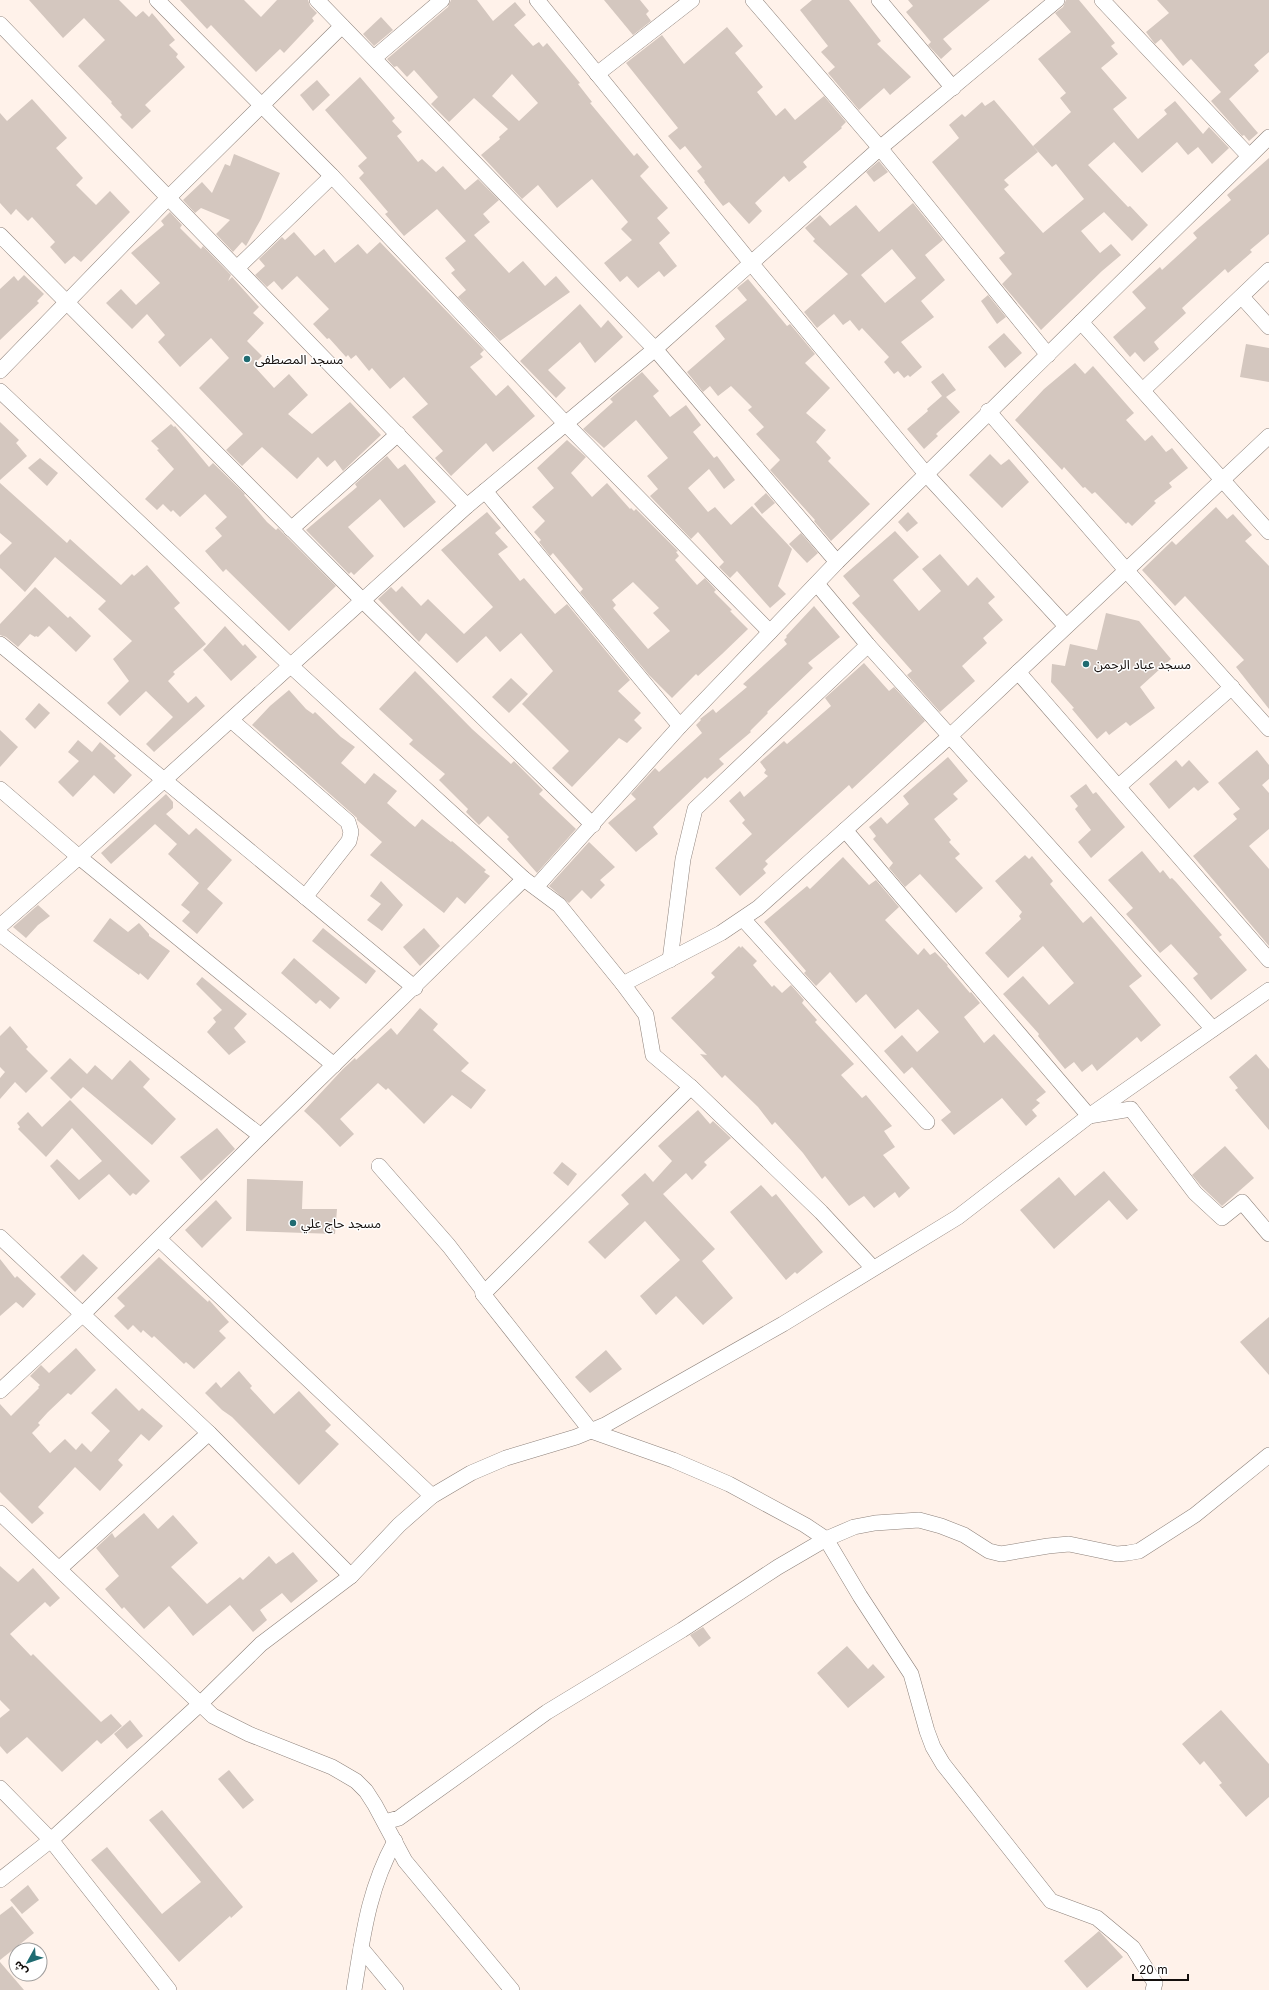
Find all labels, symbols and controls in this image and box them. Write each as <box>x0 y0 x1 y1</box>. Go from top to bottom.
place label: مسجد المصطفى <box>255 351 343 368</box>
marker: مسجد المصطفى <box>242 354 252 364</box>
place label: مسجد عباد الرحمن <box>1094 656 1191 673</box>
marker: مسجد عباد الرحمن <box>1081 659 1091 669</box>
place label: مسجد حاج علي <box>301 1215 381 1234</box>
marker: مسجد حاج علي <box>288 1218 298 1228</box>
north arrow <box>8 1942 48 1982</box>
scale bar <box>1133 1956 1188 1982</box>
text: ش <box>10 1958 31 1979</box>
text: 20 m <box>1139 1962 1168 1977</box>

